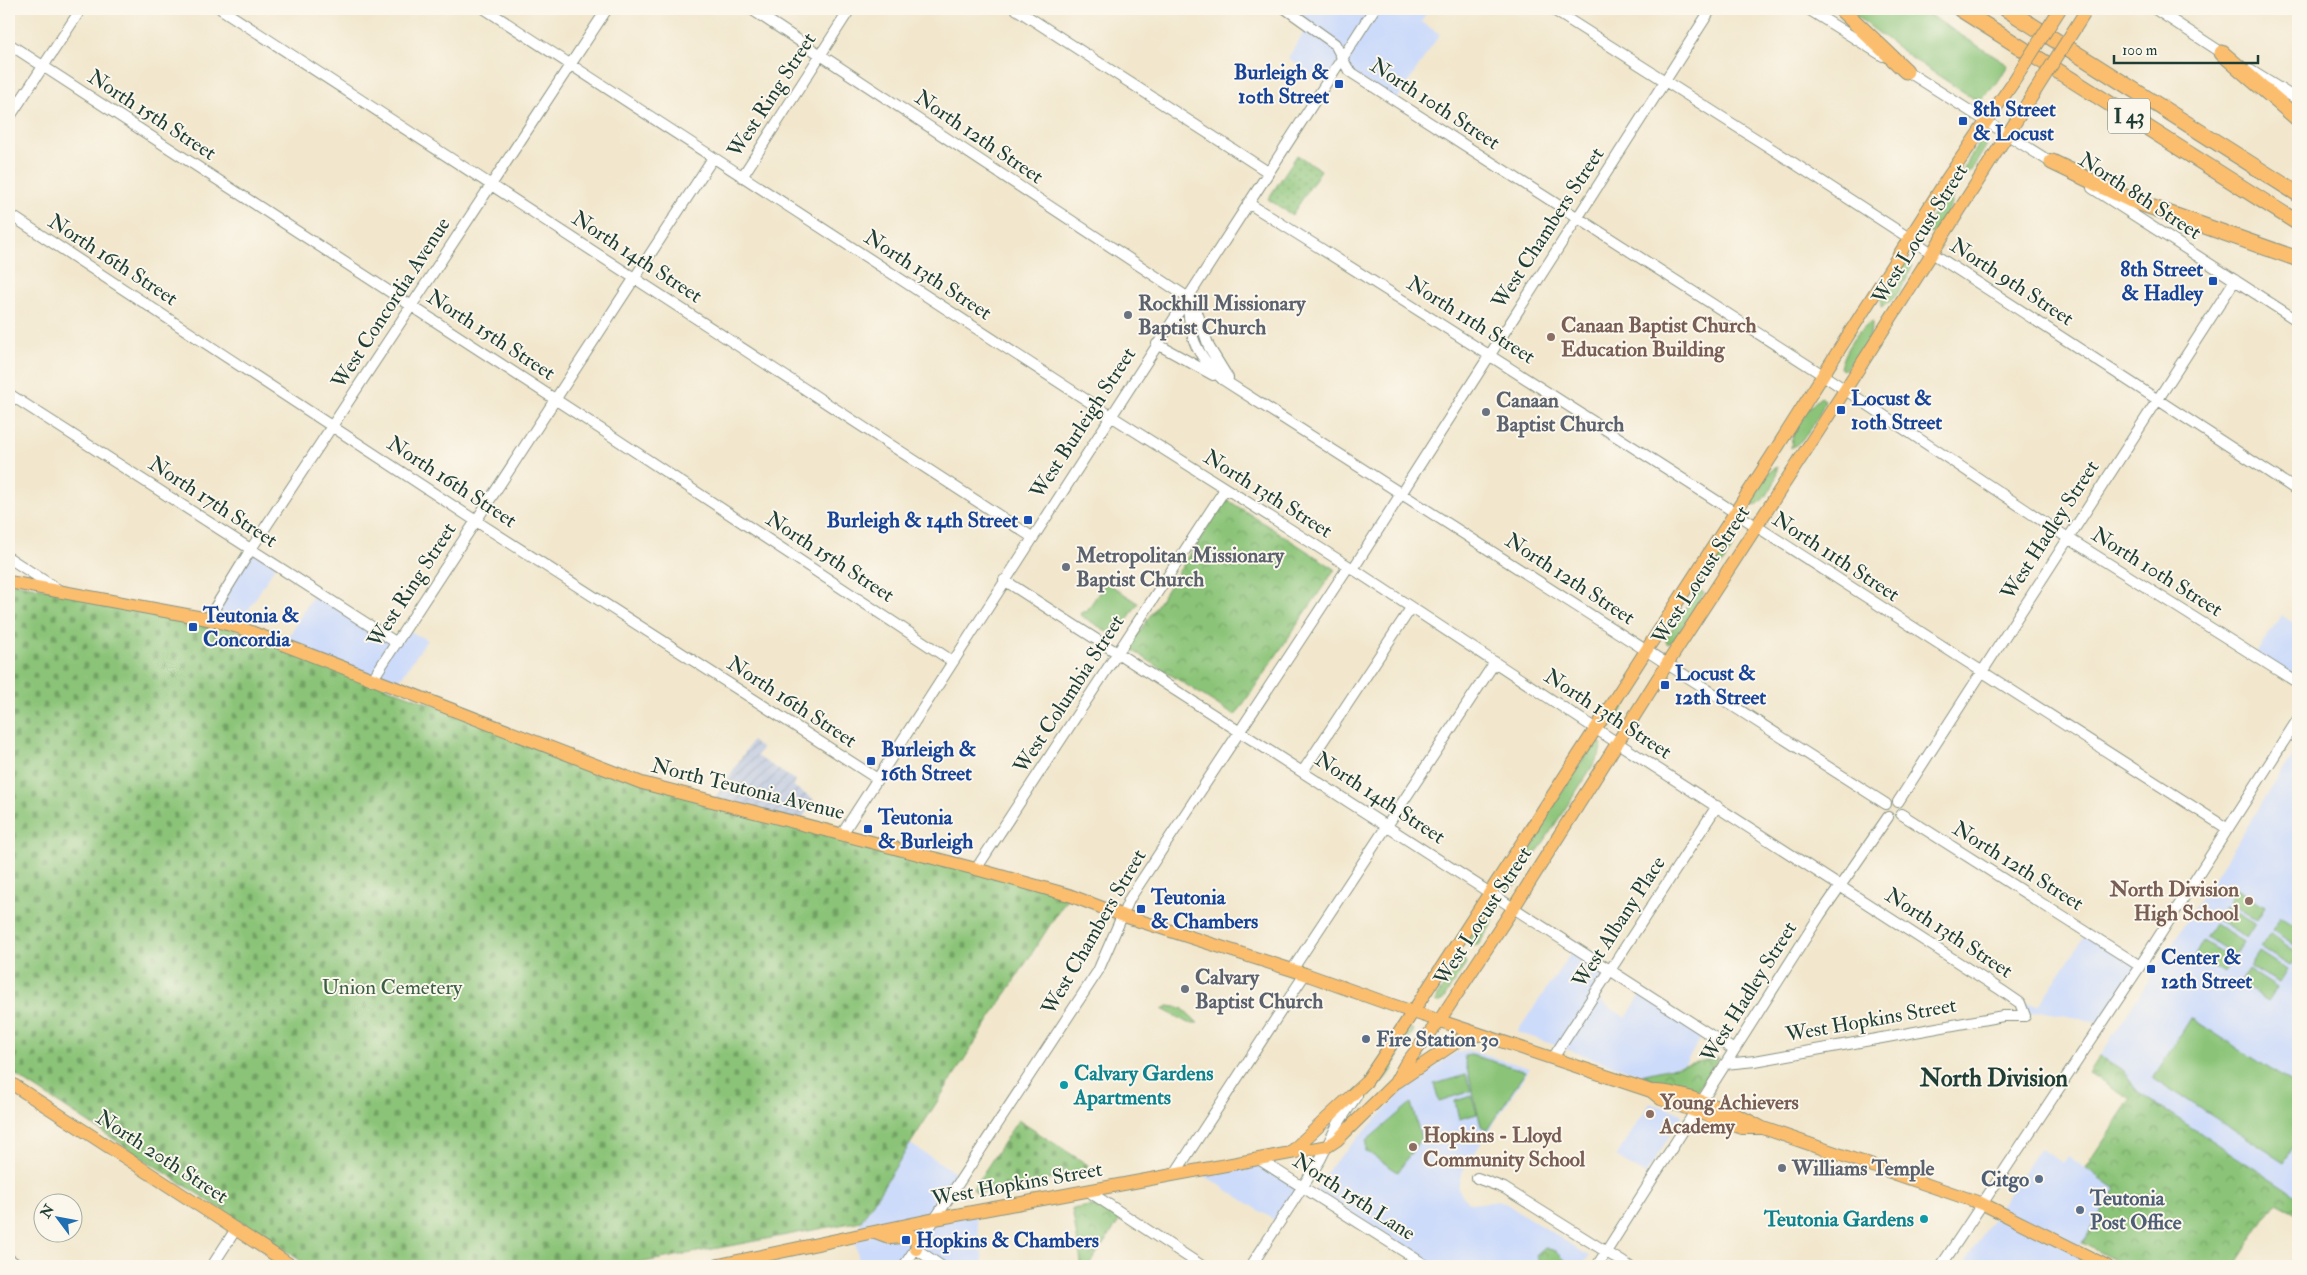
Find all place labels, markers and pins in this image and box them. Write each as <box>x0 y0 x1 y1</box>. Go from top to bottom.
place label: Burleigh & 10th Street <box>1234 59 1329 110</box>
marker: Burleigh & 10th Street <box>1333 78 1345 90</box>
place label: 8th Street & Locust <box>1973 96 2056 147</box>
marker: 8th Street & Locust <box>1957 115 1969 127</box>
place label: 8th Street & Hadley <box>2120 256 2204 307</box>
marker: 8th Street & Hadley <box>2207 275 2219 287</box>
place label: Rockhill Missionary Baptist Church <box>1138 290 1306 341</box>
marker: Rockhill Missionary Baptist Church <box>1122 309 1134 321</box>
place label: Canaan Baptist Church Education Building <box>1561 312 1756 363</box>
marker: Canaan Baptist Church Education Building <box>1545 331 1557 343</box>
place label: Locust & 10th Street <box>1851 385 1942 436</box>
place label: Canaan Baptist Church <box>1496 387 1624 438</box>
marker: Locust & 10th Street <box>1835 404 1847 416</box>
marker: Canaan Baptist Church <box>1480 406 1492 418</box>
place label: Burleigh & 14th Street <box>827 507 1018 534</box>
marker: Burleigh & 14th Street <box>1022 514 1034 526</box>
place label: Metropolitan Missionary Baptist Church <box>1075 542 1285 593</box>
marker: Metropolitan Missionary Baptist Church <box>1060 561 1072 573</box>
place label: Teutonia & Concordia <box>202 602 300 653</box>
marker: Teutonia & Concordia <box>187 621 199 633</box>
place label: Locust & 12th Street <box>1675 660 1766 711</box>
marker: Locust & 12th Street <box>1659 679 1671 691</box>
place label: Burleigh & 16th Street <box>881 736 977 787</box>
marker: Burleigh & 16th Street <box>865 755 877 767</box>
place label: Teutonia & Burleigh <box>877 804 973 855</box>
marker: Teutonia & Burleigh <box>862 823 874 835</box>
place label: North Division High School <box>2109 876 2240 927</box>
place label: Teutonia & Chambers <box>1150 884 1258 935</box>
marker: North Division High School <box>2243 895 2255 907</box>
marker: Teutonia & Chambers <box>1135 903 1147 915</box>
place label: Center & 12th Street <box>2161 944 2252 995</box>
marker: Center & 12th Street <box>2145 963 2157 975</box>
place label: Calvary Baptist Church <box>1195 964 1323 1015</box>
marker: Calvary Baptist Church <box>1179 983 1191 995</box>
place label: Fire Station 30 <box>1376 1026 1499 1053</box>
marker: Fire Station 30 <box>1360 1033 1372 1045</box>
place label: Calvary Gardens Apartments <box>1073 1060 1213 1111</box>
marker: Calvary Gardens Apartments <box>1058 1079 1070 1091</box>
place label: Young Achievers Academy <box>1659 1089 1799 1140</box>
marker: Young Achievers Academy <box>1644 1108 1656 1120</box>
place label: Hopkins - Lloyd Community School <box>1423 1122 1586 1173</box>
marker: Hopkins - Lloyd Community School <box>1407 1141 1419 1153</box>
place label: Williams Temple <box>1791 1155 1935 1182</box>
marker: Williams Temple <box>1776 1162 1788 1174</box>
place label: Citgo <box>1981 1166 2029 1193</box>
marker: Citgo <box>2033 1173 2045 1185</box>
place label: Teutonia Post Office <box>2089 1185 2182 1236</box>
marker: Teutonia Post Office <box>2074 1204 2086 1216</box>
place label: Teutonia Gardens <box>1763 1206 1914 1233</box>
marker: Teutonia Gardens <box>1918 1213 1930 1225</box>
place label: Hopkins & Chambers <box>916 1227 1099 1254</box>
marker: Hopkins & Chambers <box>900 1234 912 1246</box>

